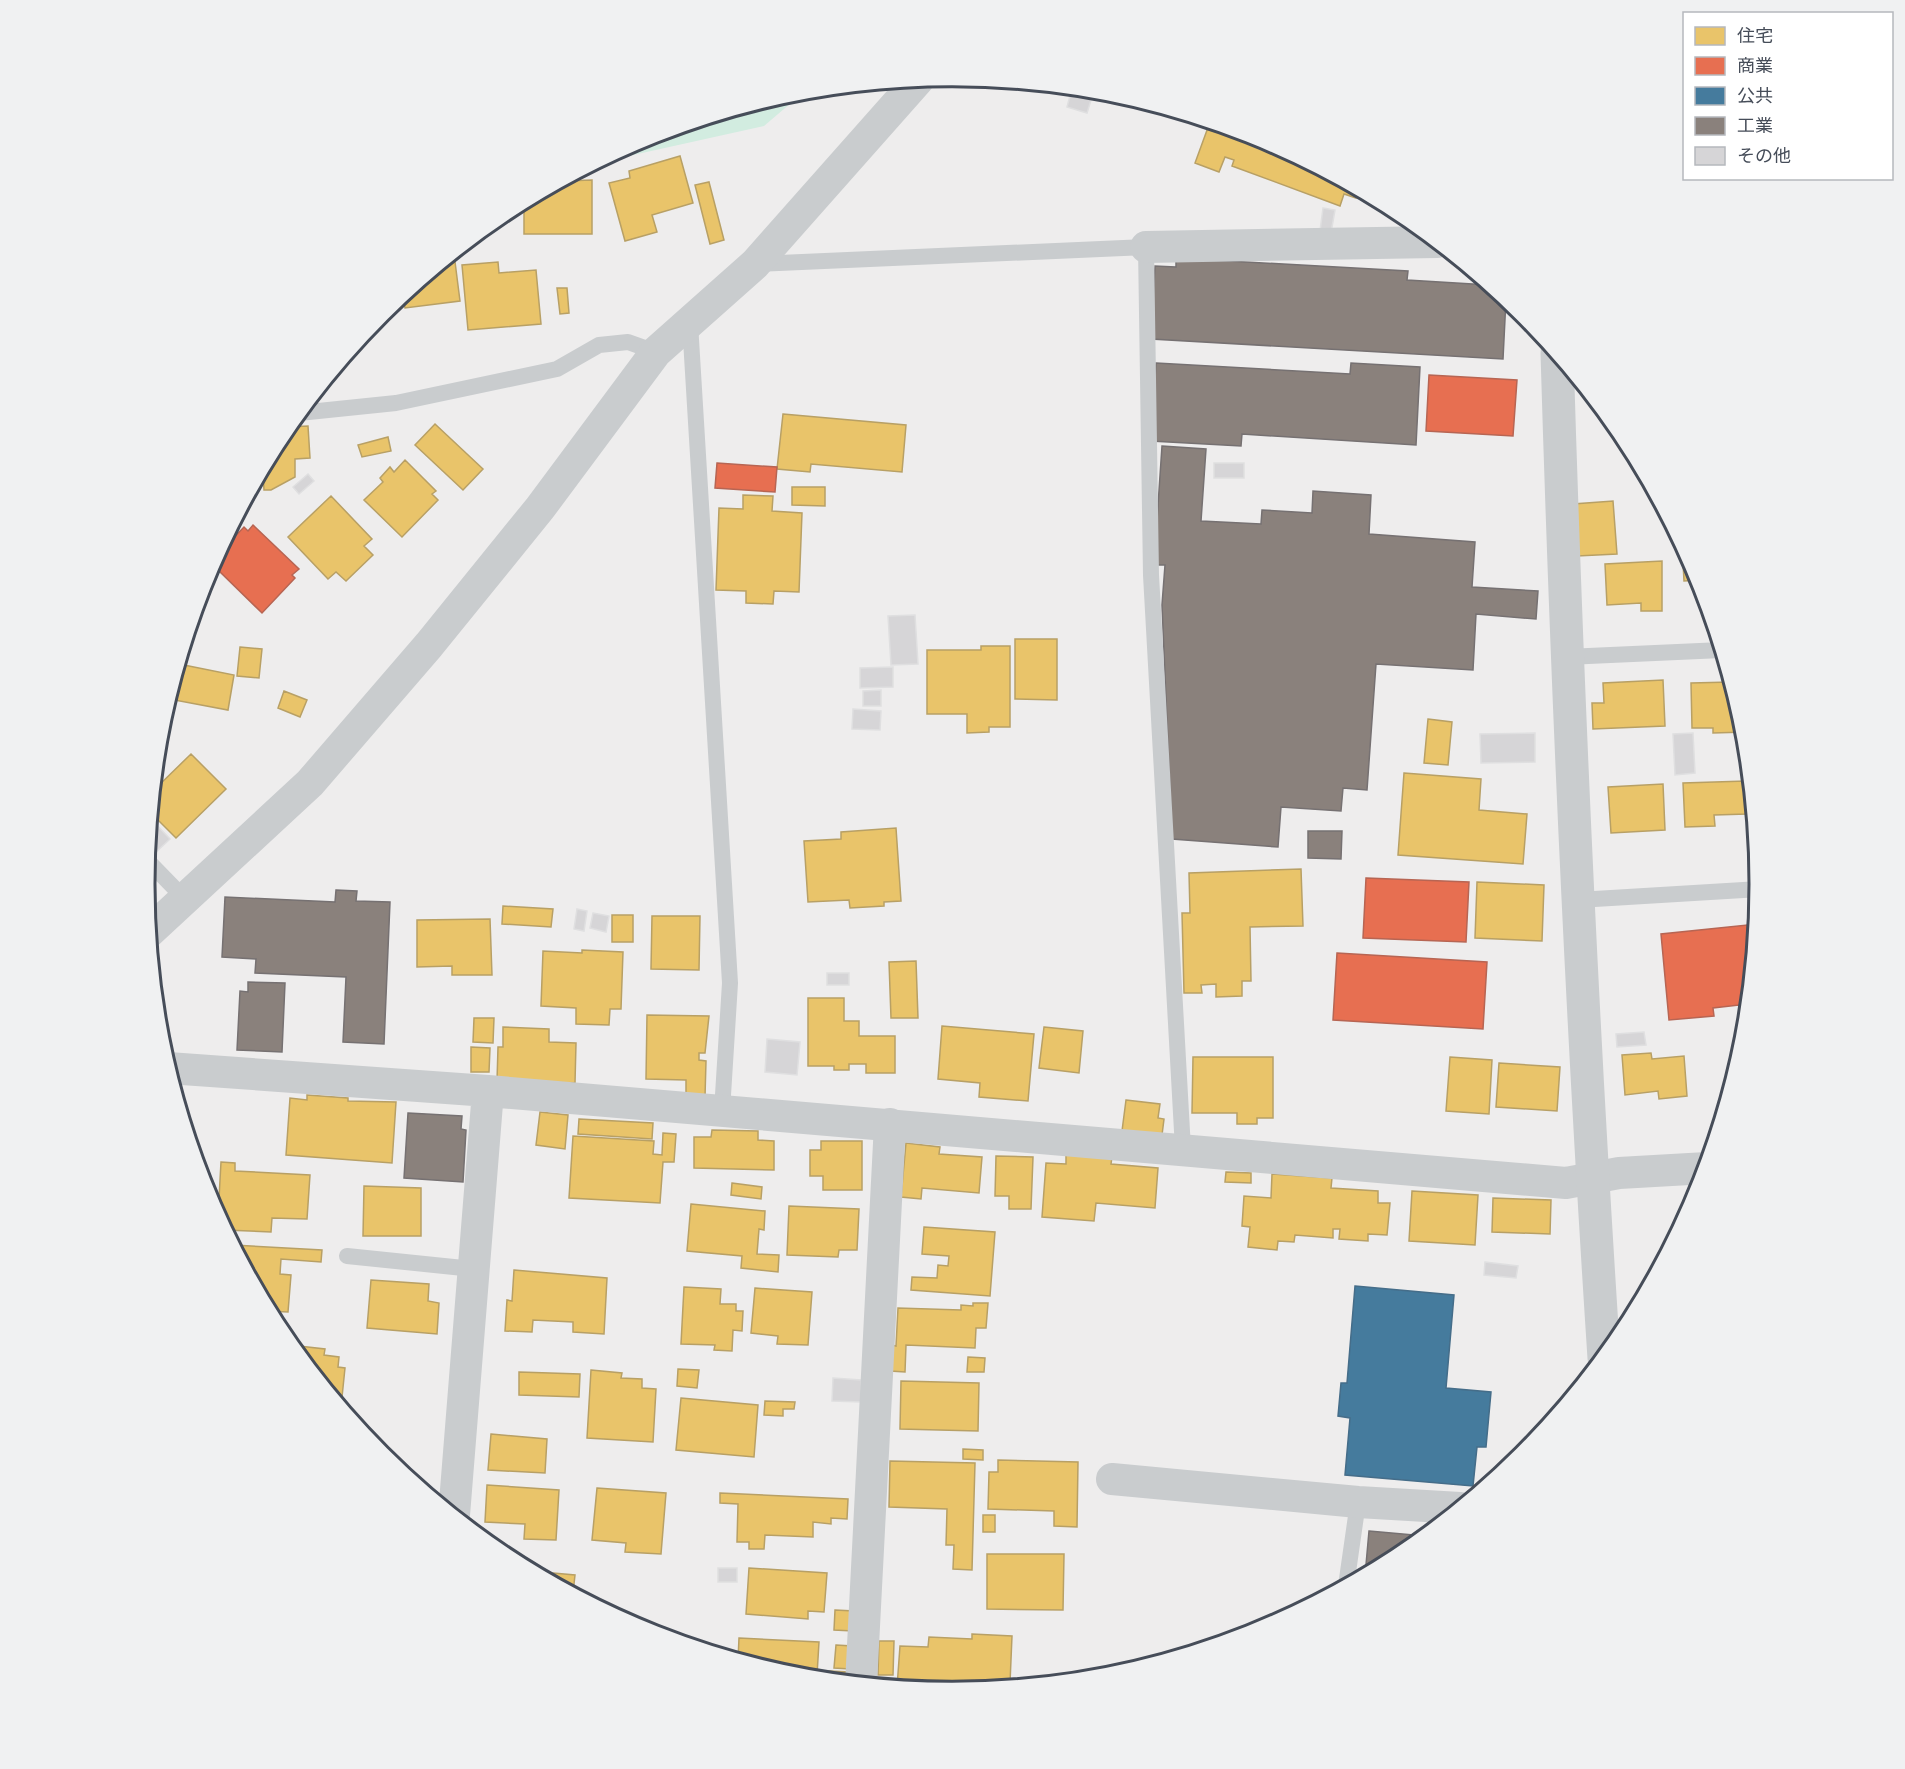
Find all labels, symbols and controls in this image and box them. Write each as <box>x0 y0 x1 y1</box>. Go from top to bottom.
legend <box>1683 12 1893 180</box>
text: 住宅 <box>1737 23 1773 48</box>
text: 商業 <box>1737 53 1773 78</box>
text: 公共 <box>1737 83 1773 108</box>
text: 工業 <box>1737 113 1773 138</box>
text: その他 <box>1737 143 1791 168</box>

